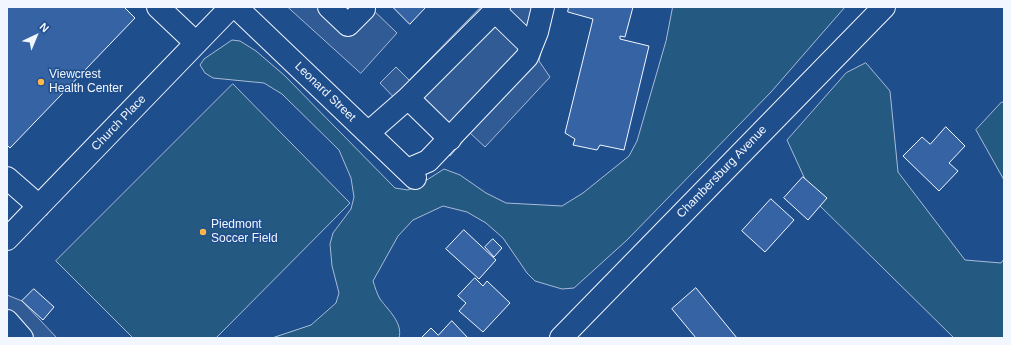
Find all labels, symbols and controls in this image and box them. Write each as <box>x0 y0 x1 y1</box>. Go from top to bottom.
north arrow <box>16 16 56 56</box>
text: N <box>37 20 51 34</box>
street label: Leonard Street <box>291 59 359 125</box>
place label: Viewcrest Health Center <box>49 68 123 96</box>
marker: Viewcrest Health Center <box>36 77 46 87</box>
street label: Church Place <box>89 92 149 154</box>
street label: Chambersburg Avenue <box>674 123 770 221</box>
place label: Piedmont Soccer Field <box>211 218 278 246</box>
marker: Piedmont Soccer Field <box>198 227 208 237</box>

